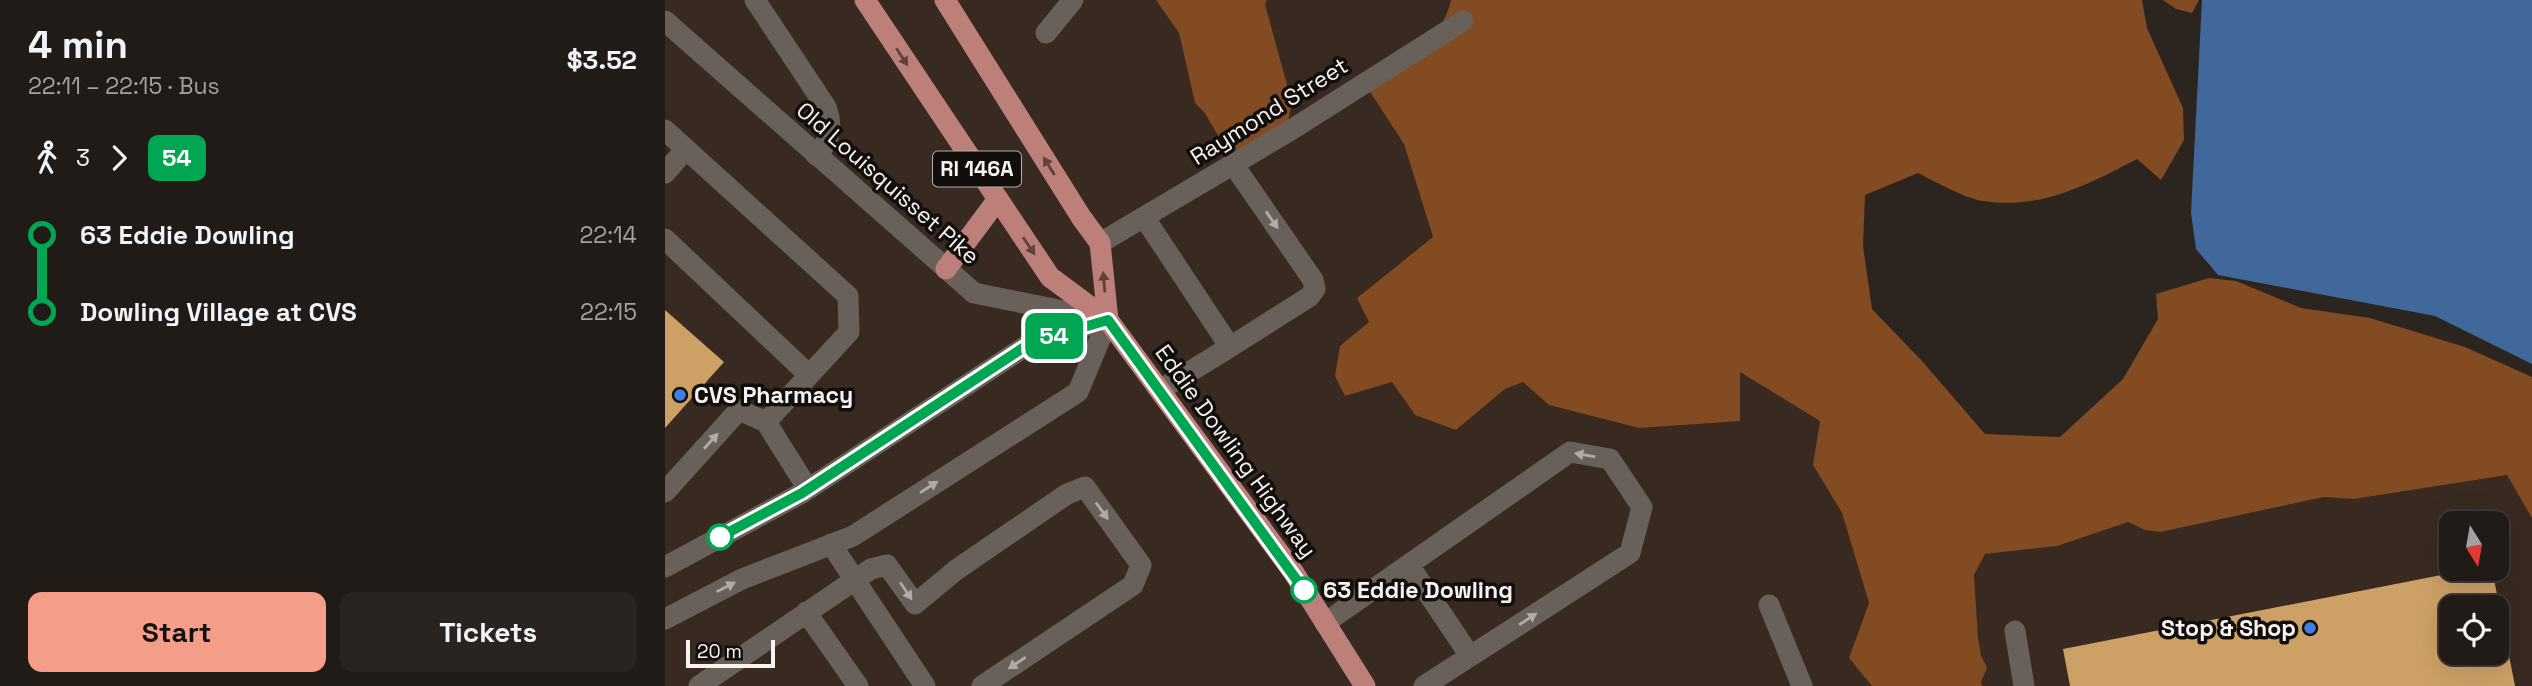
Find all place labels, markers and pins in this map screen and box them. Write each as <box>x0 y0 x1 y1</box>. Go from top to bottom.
place label: CVS Pharmacy <box>694 380 853 410</box>
marker: CVS Pharmacy <box>672 387 688 403</box>
unlabelled marker <box>707 524 733 550</box>
place label: 63 Eddie Dowling <box>1323 575 1513 605</box>
marker: 63 Eddie Dowling <box>1291 577 1317 603</box>
place label: Stop & Shop <box>2161 613 2296 643</box>
marker: Stop & Shop <box>2302 620 2318 636</box>

